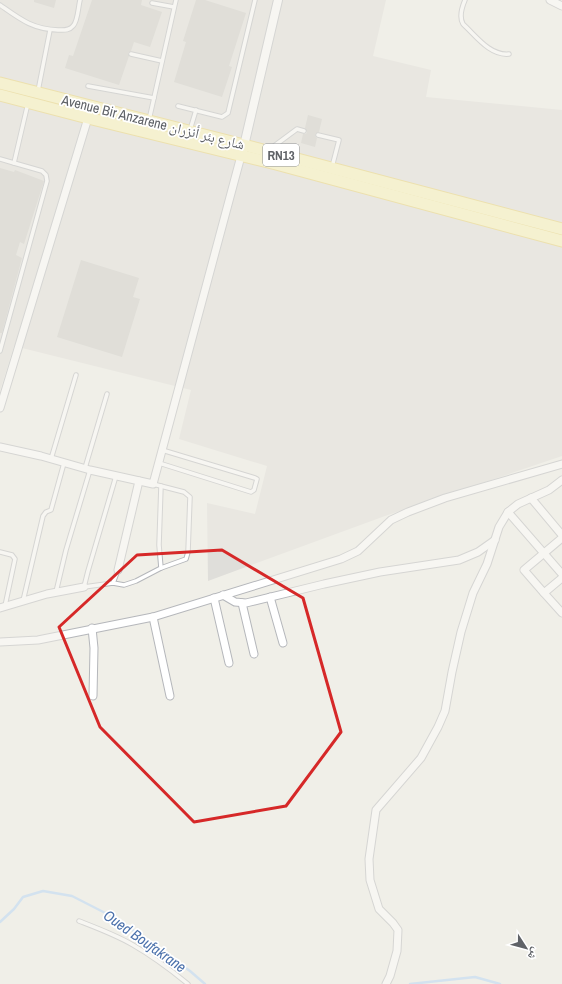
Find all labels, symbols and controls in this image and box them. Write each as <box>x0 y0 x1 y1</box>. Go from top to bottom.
street label: Avenue Bir Anzarene شارع بئر أنزران <box>58 90 246 154</box>
road number: RN13 <box>263 144 299 166</box>
water label: Oued Boufakrane <box>99 905 191 977</box>
north arrow <box>506 928 546 968</box>
text: ش <box>524 944 543 963</box>

